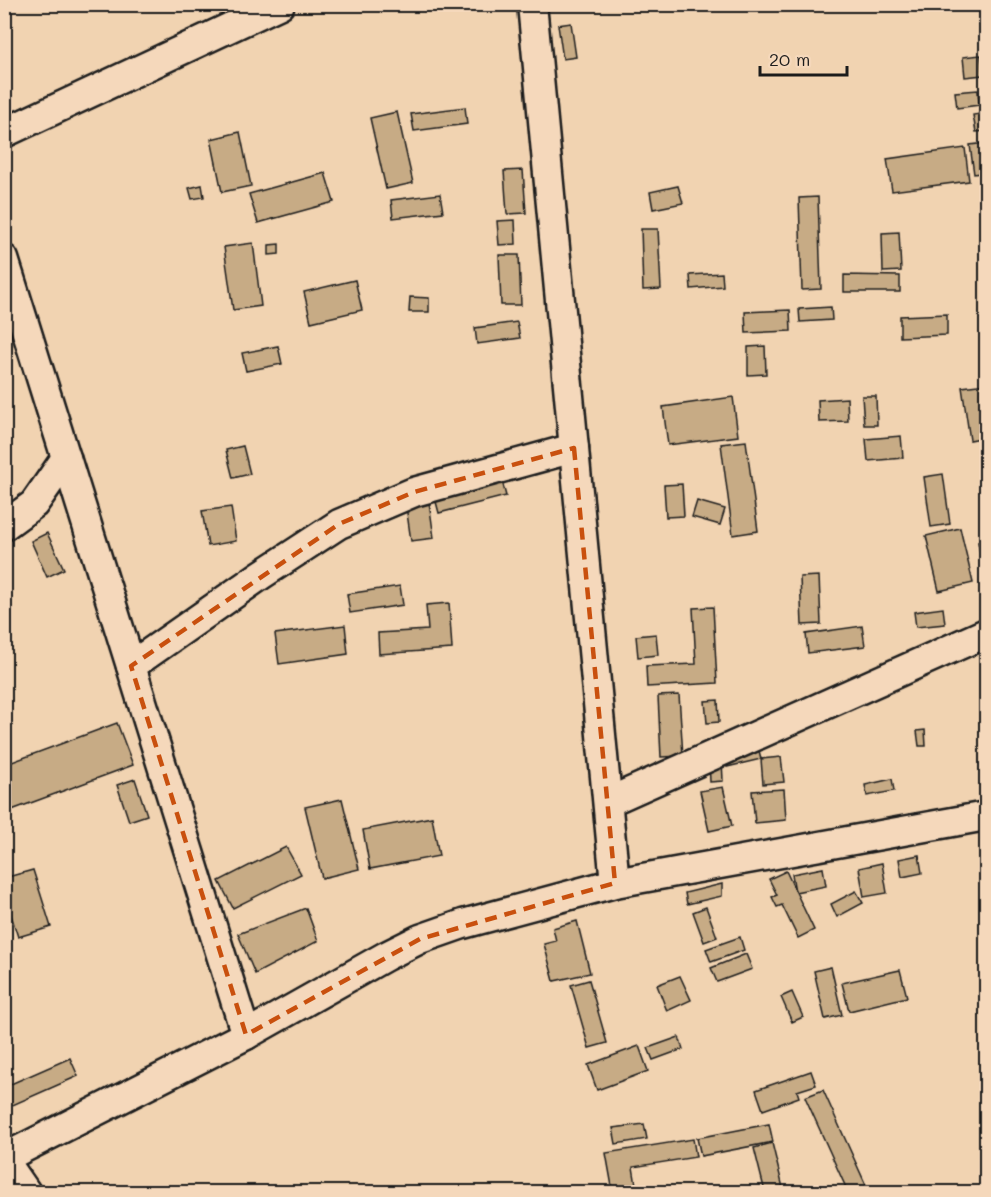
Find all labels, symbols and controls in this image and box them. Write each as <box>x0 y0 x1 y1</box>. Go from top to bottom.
scale bar <box>760 39 847 77</box>
text: 20 m <box>769 47 810 71</box>

